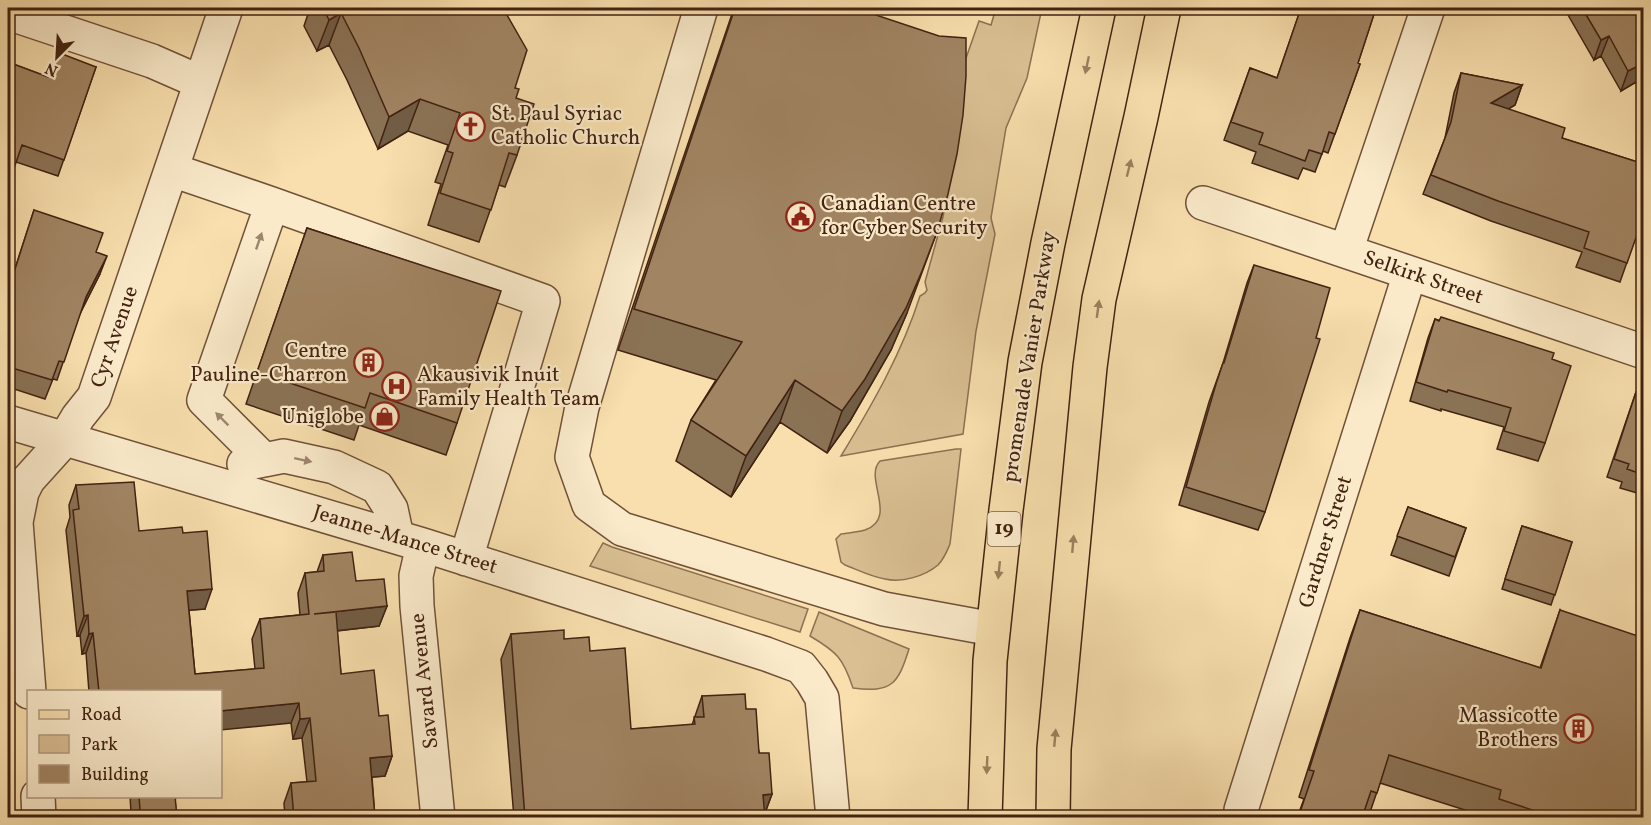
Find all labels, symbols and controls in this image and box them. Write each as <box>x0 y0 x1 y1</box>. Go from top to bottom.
north arrow <box>27 27 87 87</box>
one-way arrow <box>1082 55 1091 74</box>
text: N <box>42 56 61 81</box>
place label: St. Paul Syriac Catholic Church <box>491 100 640 153</box>
church icon: St. Paul Syriac Catholic Church <box>454 110 486 142</box>
one-way arrow <box>1125 159 1135 177</box>
place label: Canadian Centre for Cyber Security <box>821 190 988 243</box>
public building icon: Canadian Centre for Cyber Security <box>784 200 816 232</box>
street label: promenade Vanier Parkway <box>996 229 1064 485</box>
one-way arrow <box>255 232 264 250</box>
street label: Selkirk Street <box>1359 244 1487 312</box>
street label: Cyr Avenue <box>84 282 146 392</box>
one-way arrow <box>1093 299 1102 318</box>
place label: Centre Pauline-Charron <box>190 337 347 390</box>
building icon: Centre Pauline-Charron <box>352 347 384 379</box>
place label: Akausivik Inuit Family Health Team <box>417 361 600 414</box>
hospital icon: Akausivik Inuit Family Health Team <box>380 371 412 403</box>
shop icon: Uniglobe <box>369 401 401 433</box>
place label: Uniglobe <box>282 403 364 432</box>
one-way arrow <box>216 412 230 426</box>
one-way arrow <box>294 456 312 466</box>
street label: Gardner Street <box>1292 472 1360 612</box>
street label: Jeanne-Mance Street <box>309 498 501 582</box>
road number: 19 <box>988 512 1020 546</box>
one-way arrow <box>1068 534 1078 553</box>
one-way arrow <box>994 561 1004 580</box>
street label: Savard Avenue <box>403 612 447 750</box>
legend <box>27 690 222 798</box>
place label: Massicotte Brothers <box>1459 702 1558 755</box>
text: Road <box>81 703 122 728</box>
building icon: Massicotte Brothers <box>1563 712 1595 744</box>
one-way arrow <box>1050 729 1060 748</box>
text: Park <box>81 733 118 758</box>
one-way arrow <box>982 755 991 774</box>
text: Building <box>81 763 149 788</box>

